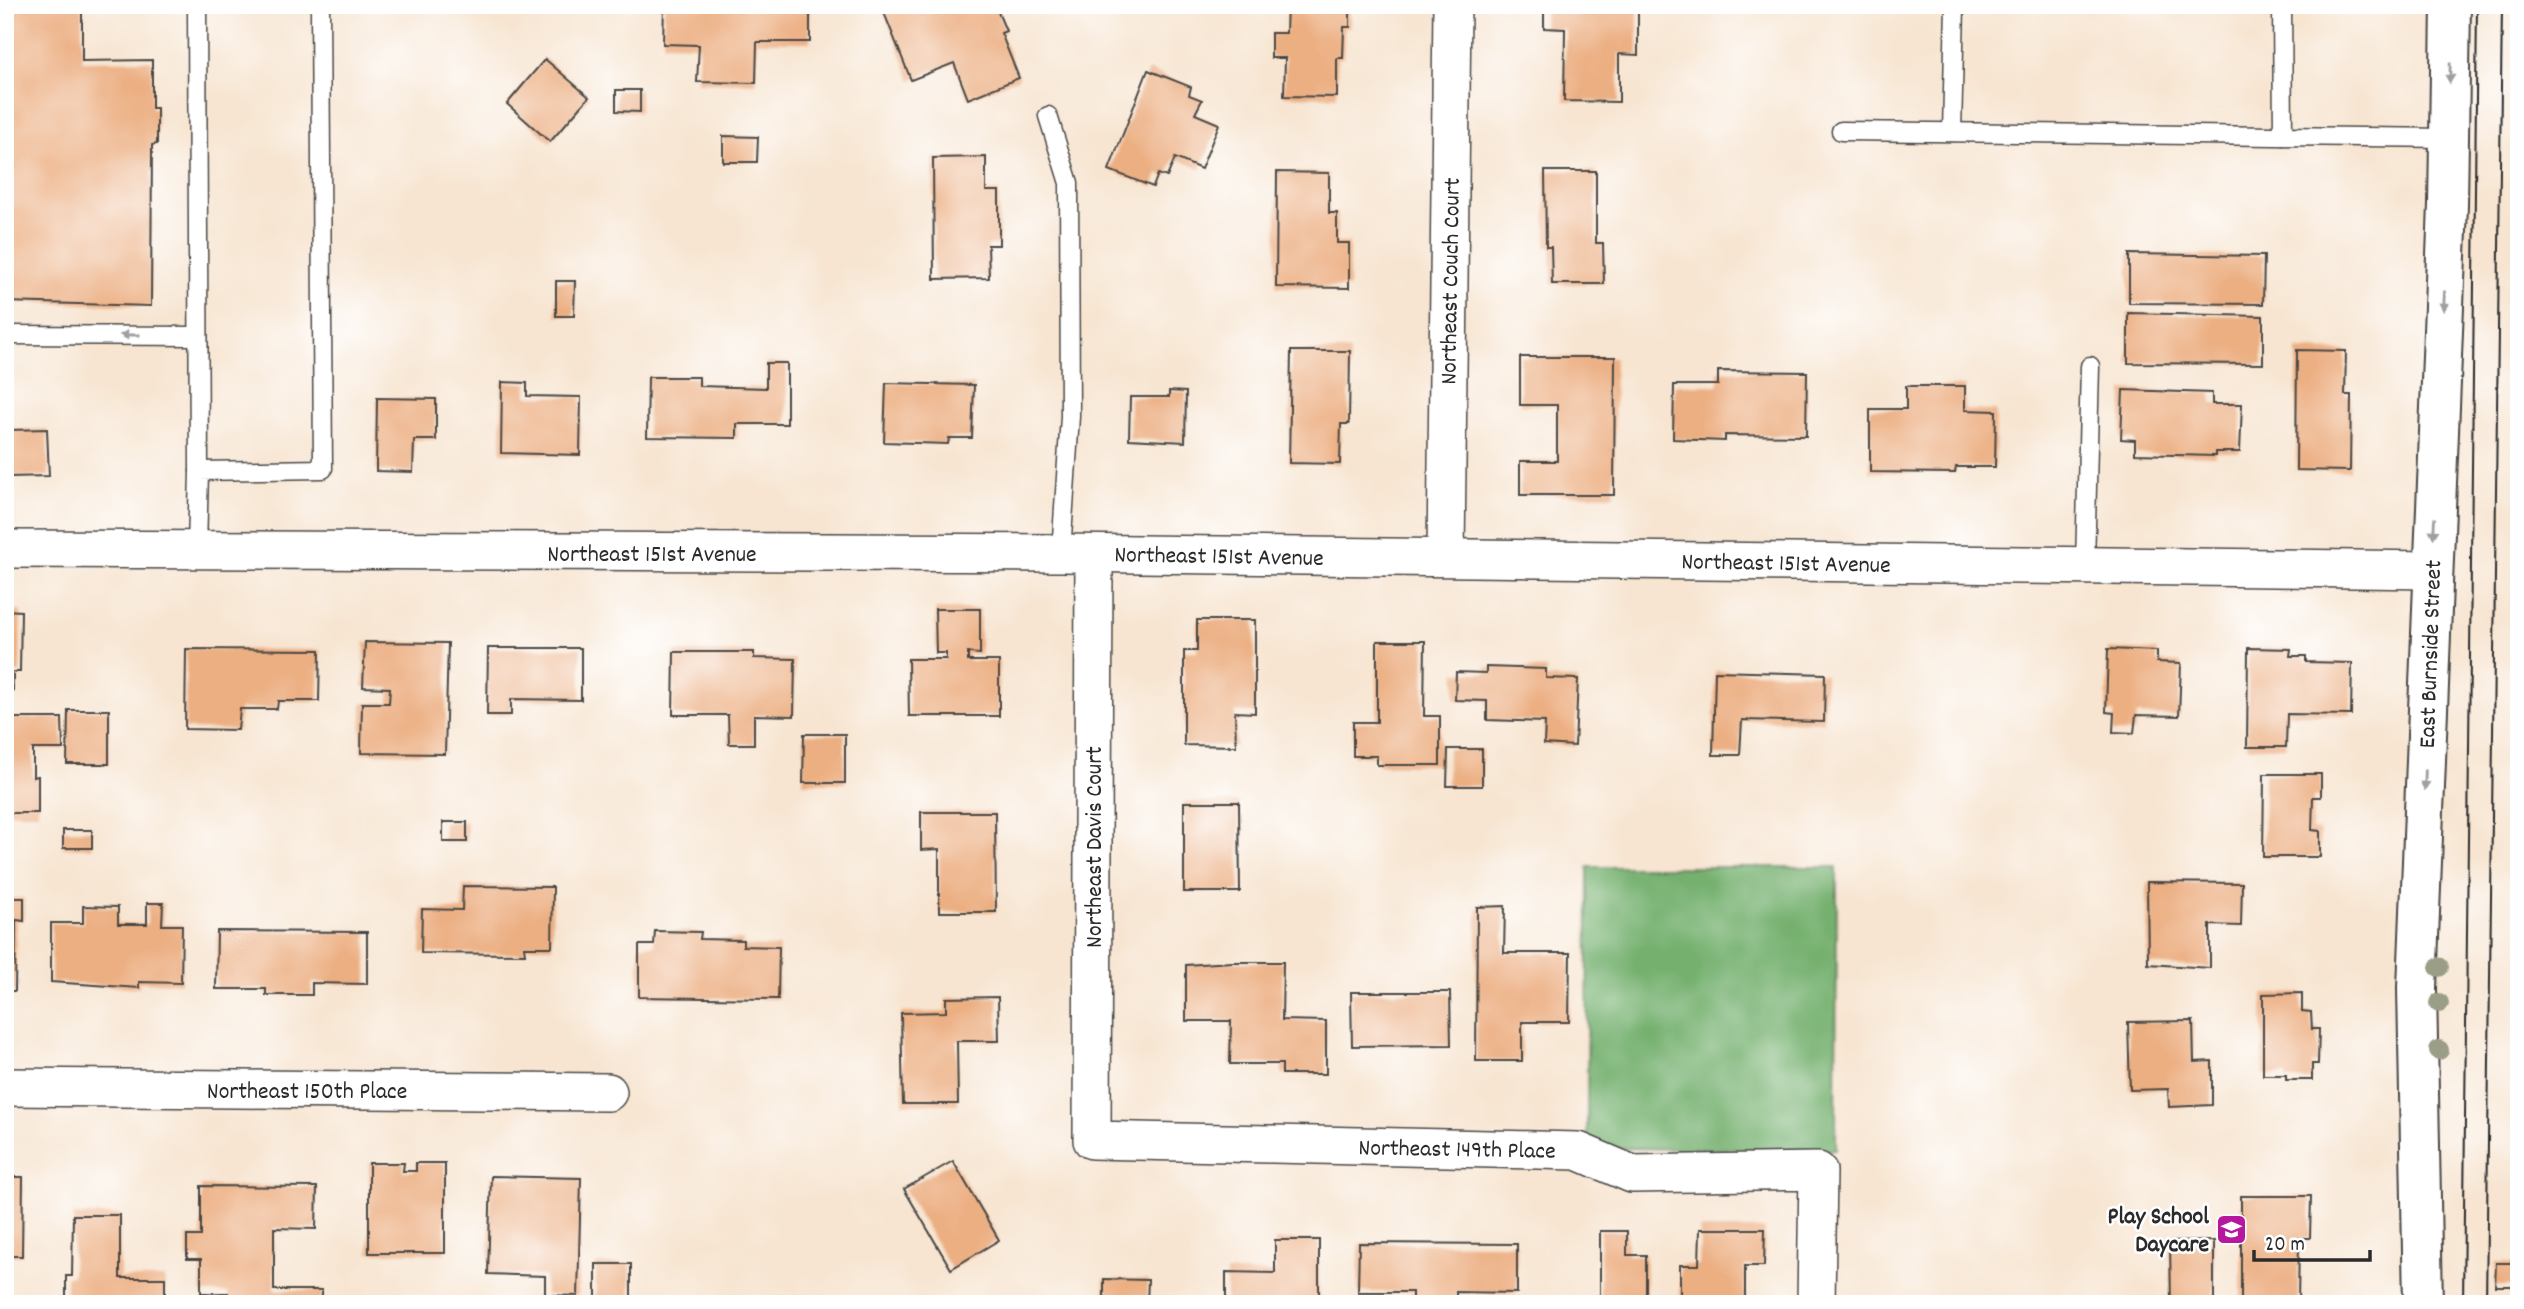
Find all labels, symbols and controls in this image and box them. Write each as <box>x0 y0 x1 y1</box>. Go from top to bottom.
one-way arrow <box>2444 63 2456 85</box>
street label: Northeast Couch Court <box>1433 177 1471 385</box>
one-way arrow <box>2439 290 2450 312</box>
one-way arrow <box>119 329 141 341</box>
one-way arrow <box>2429 517 2440 539</box>
street label: Northeast 151st Avenue <box>547 539 757 573</box>
street label: Northeast 151st Avenue <box>1114 539 1324 577</box>
street label: Northeast 151st Avenue <box>1681 546 1891 584</box>
street label: East Burnside Street <box>2412 559 2452 749</box>
street label: Northeast Davis Court <box>1079 746 1113 948</box>
one-way arrow <box>2419 769 2430 791</box>
street label: Northeast 150th Place <box>207 1076 407 1110</box>
street label: Northeast 149th Place <box>1358 1132 1556 1170</box>
place label: Play School Daycare <box>2108 1201 2209 1263</box>
school or university icon: Play School Daycare <box>2215 1212 2249 1246</box>
scale bar <box>2254 1218 2370 1262</box>
text: 20 m <box>2265 1231 2305 1261</box>

